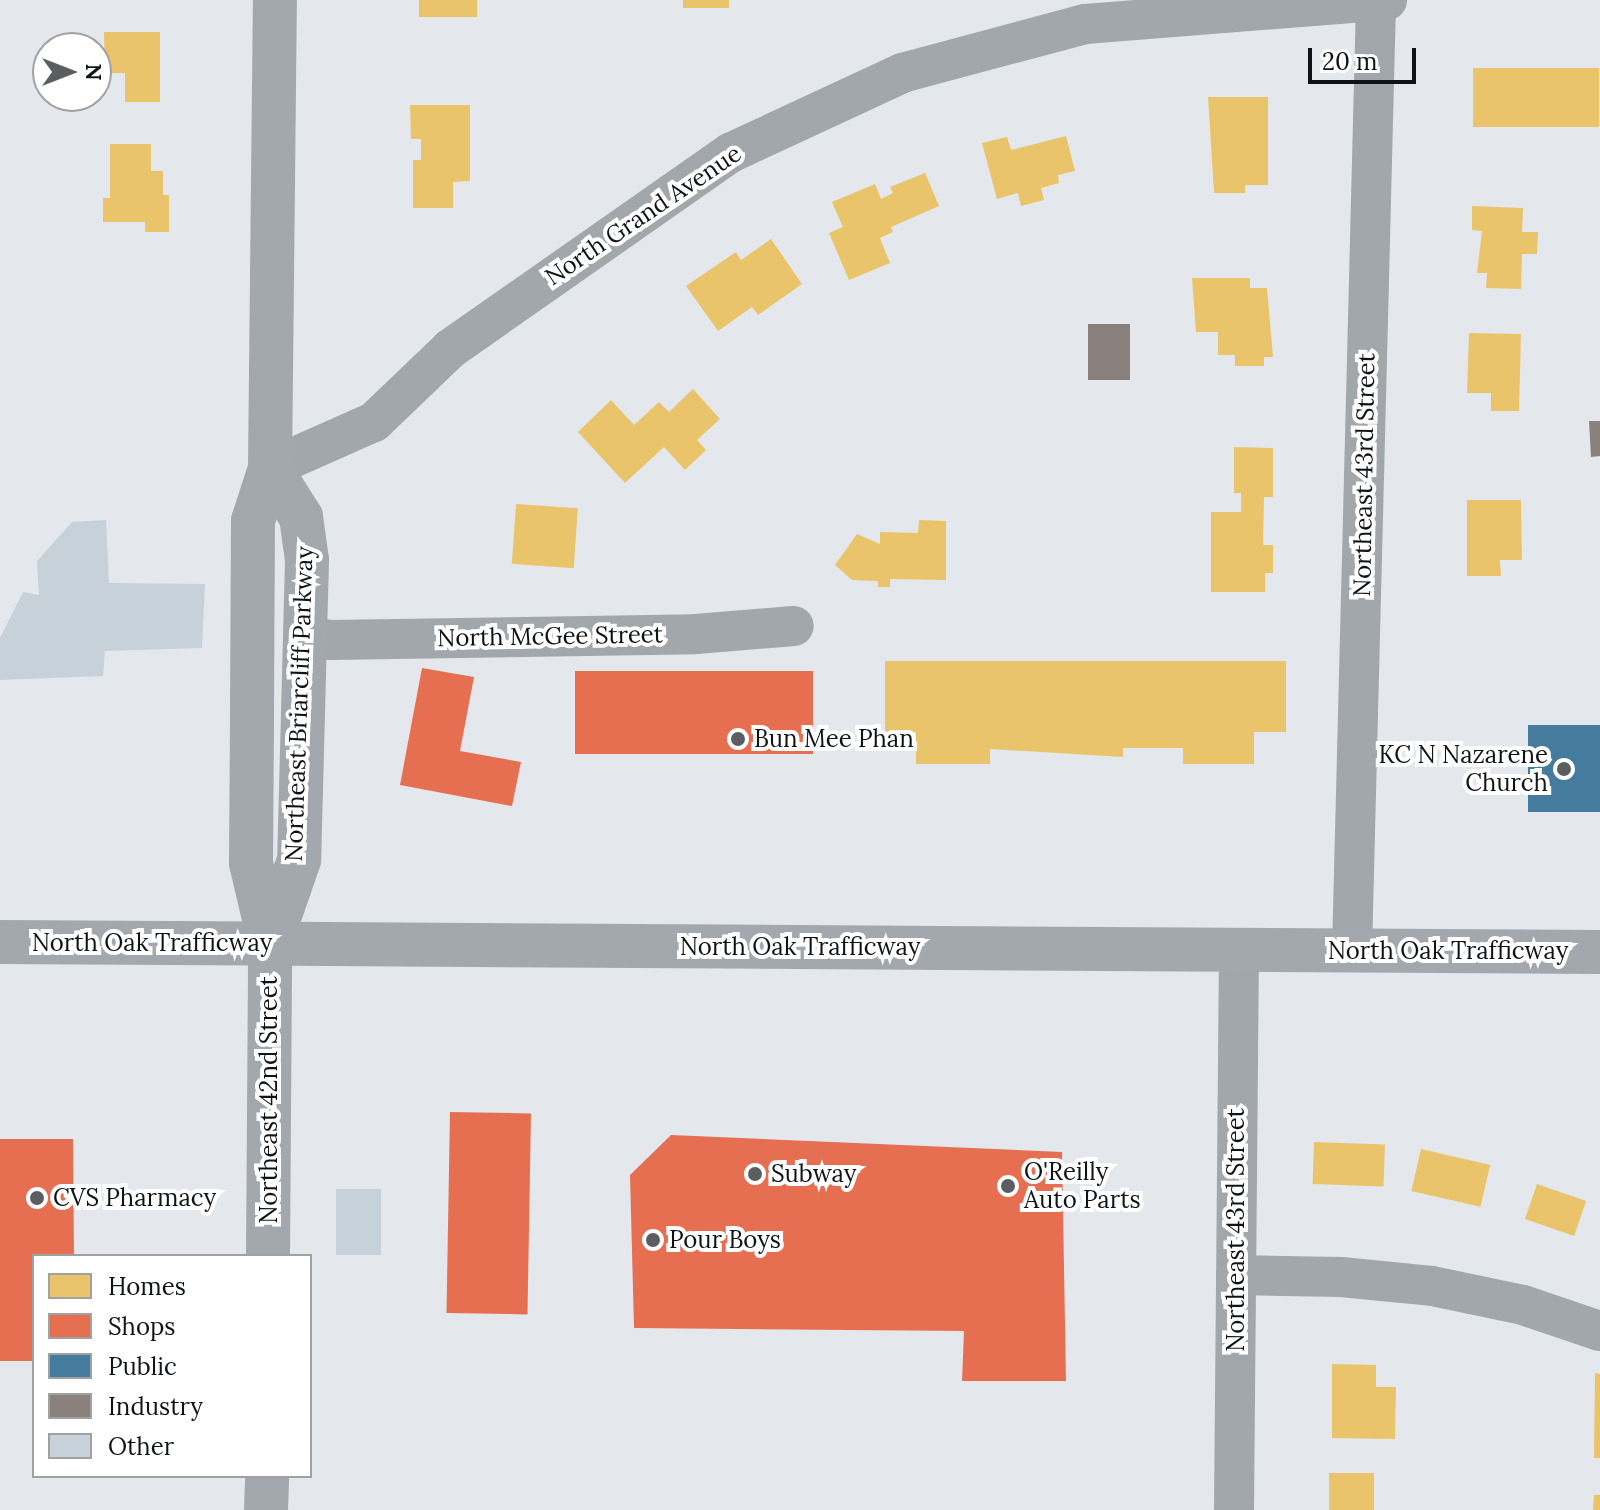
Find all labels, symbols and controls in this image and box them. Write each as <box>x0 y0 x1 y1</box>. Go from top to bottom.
north arrow <box>32 32 112 112</box>
scale bar <box>1312 32 1420 82</box>
text: 20 m <box>1322 46 1378 77</box>
text: N <box>80 63 108 81</box>
street label: North Grand Avenue <box>540 139 746 291</box>
street label: Northeast 43rd Street <box>1347 353 1381 597</box>
street label: Northeast Briarcliff Parkway <box>279 546 319 862</box>
street label: North McGee Street <box>437 620 663 652</box>
place label: Bun Mee Phan <box>754 725 914 753</box>
marker: Bun Mee Phan <box>729 730 747 748</box>
place label: KC N Nazarene Church <box>1378 741 1548 797</box>
marker: KC N Nazarene Church <box>1555 760 1573 778</box>
street label: North Oak Trafficway <box>32 929 272 957</box>
street label: North Oak Trafficway <box>680 933 920 961</box>
street label: North Oak Trafficway <box>1328 937 1568 965</box>
street label: Northeast 42nd Street <box>255 976 283 1224</box>
street label: Northeast 43rd Street <box>1222 1108 1250 1352</box>
place label: O'Reilly Auto Parts <box>1024 1158 1141 1214</box>
place label: Subway <box>771 1160 856 1188</box>
marker: Subway <box>746 1165 764 1183</box>
marker: O'Reilly Auto Parts <box>999 1177 1017 1195</box>
place label: CVS Pharmacy <box>53 1184 216 1212</box>
marker: CVS Pharmacy <box>28 1189 46 1207</box>
place label: Pour Boys <box>669 1226 781 1254</box>
marker: Pour Boys <box>644 1231 662 1249</box>
legend <box>32 1254 312 1478</box>
text: Homes <box>108 1271 186 1302</box>
text: Shops <box>108 1311 175 1342</box>
text: Public <box>108 1351 177 1382</box>
text: Industry <box>108 1391 203 1422</box>
text: Other <box>108 1431 174 1462</box>

